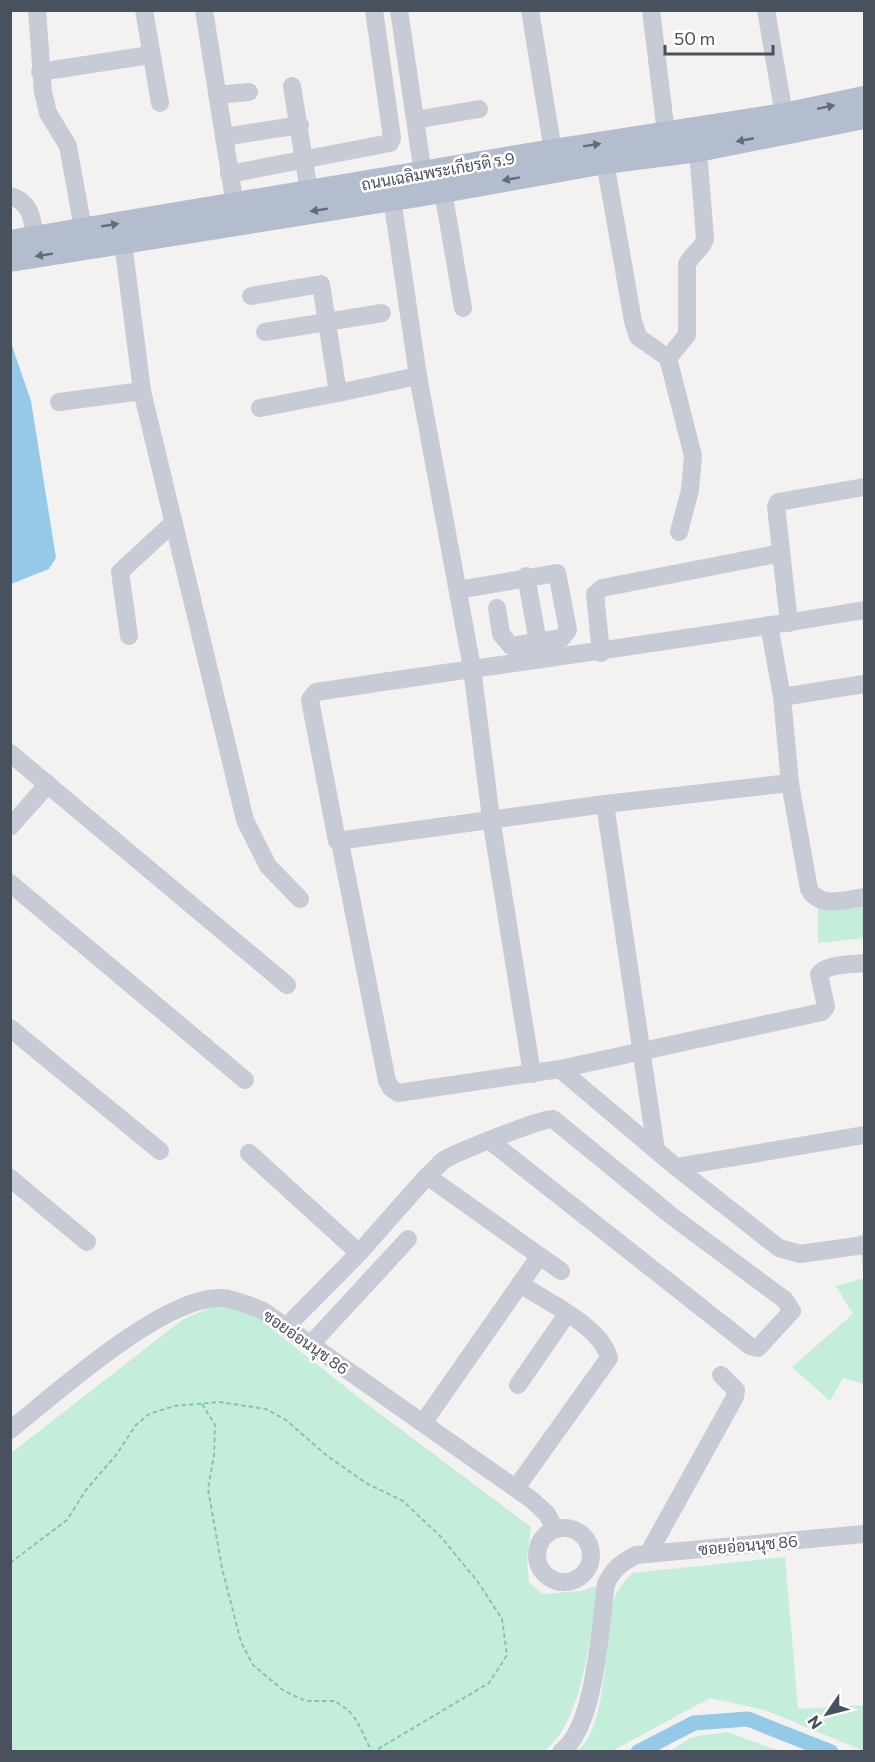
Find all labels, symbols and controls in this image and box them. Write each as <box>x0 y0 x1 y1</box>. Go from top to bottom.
scale bar <box>665 18 773 56</box>
text: 50 m <box>674 27 715 49</box>
one-way arrow <box>817 101 835 111</box>
one-way arrow <box>736 136 755 145</box>
one-way arrow <box>583 140 602 149</box>
street label: ถนนเฉลิมพระเกียรติ ร.9 <box>360 147 516 193</box>
one-way arrow <box>502 175 521 184</box>
one-way arrow <box>309 206 328 215</box>
one-way arrow <box>100 220 119 229</box>
one-way arrow <box>34 250 53 259</box>
street label: ซอยอ่อนนุช 86 <box>258 1305 353 1380</box>
street label: ซอยอ่อนนุช 86 <box>697 1531 799 1561</box>
north arrow <box>797 1684 857 1744</box>
text: N <box>803 1713 826 1733</box>

